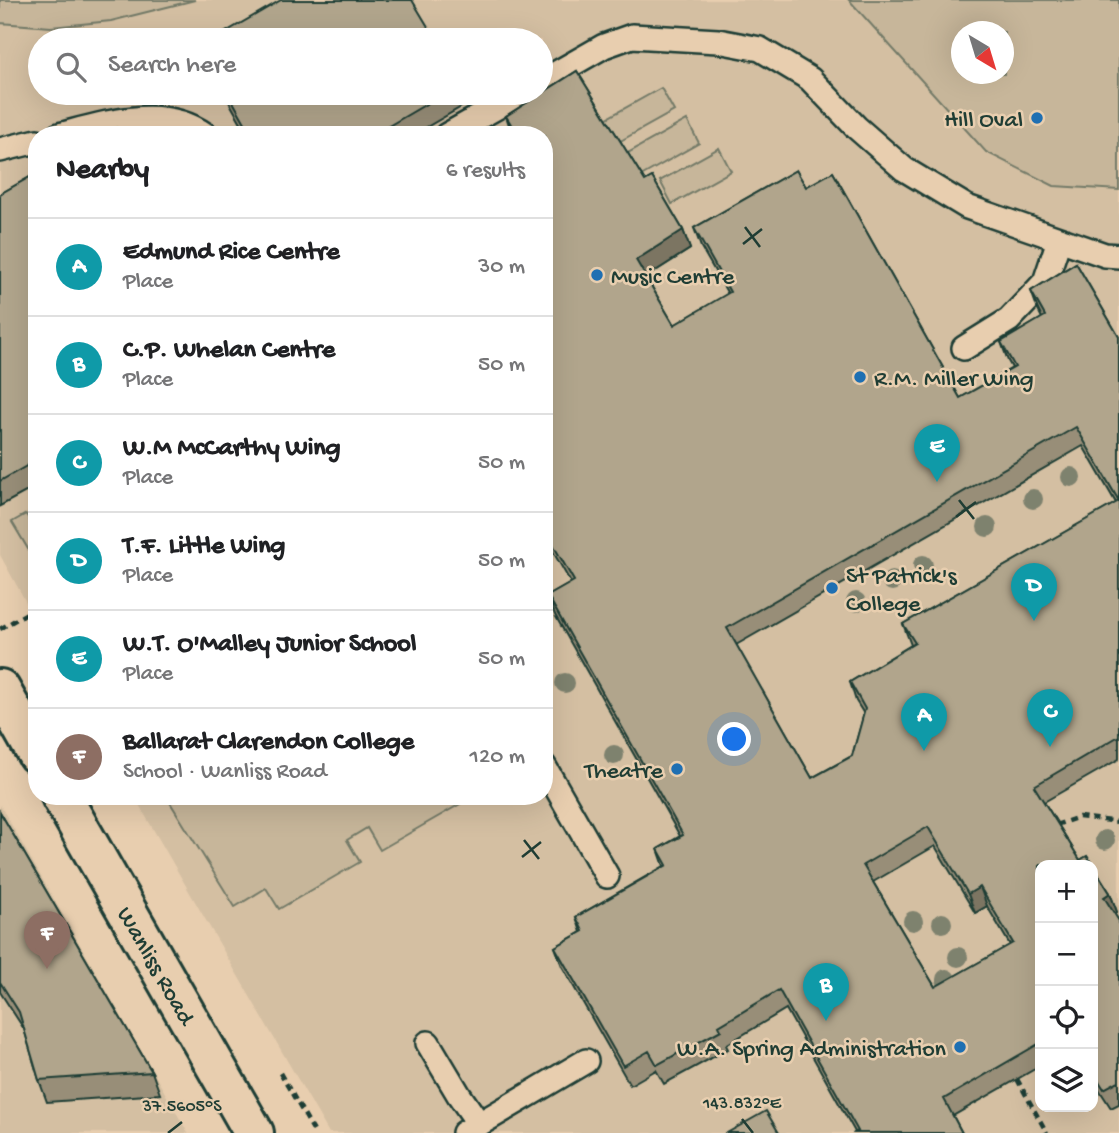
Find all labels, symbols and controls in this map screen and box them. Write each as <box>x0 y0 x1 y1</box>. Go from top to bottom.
north arrow <box>951 21 1014 84</box>
search box <box>28 28 553 105</box>
icon: search <box>52 48 90 86</box>
text: Search here <box>108 51 236 82</box>
place label: Hill Oval <box>944 107 1023 136</box>
marker: Hill Oval <box>1029 110 1045 126</box>
text: Nearby <box>56 154 149 189</box>
text: 6 results <box>446 158 525 185</box>
text: Edmund Rice Centre <box>123 238 340 269</box>
text: A <box>72 254 86 281</box>
text: 30 m <box>478 254 525 281</box>
place label: Music Centre <box>611 264 735 293</box>
marker: Music Centre <box>589 267 605 283</box>
text: Place <box>123 269 173 296</box>
text: C.P. Whelan Centre <box>123 336 335 367</box>
text: B <box>73 352 85 379</box>
text: 50 m <box>478 352 525 379</box>
place label: R.M. Miller Wing <box>874 366 1034 395</box>
text: Place <box>123 367 173 394</box>
marker: R.M. Miller Wing <box>852 369 868 385</box>
pin: E <box>914 424 960 482</box>
text: W.M McCarthy Wing <box>123 434 340 465</box>
text: C <box>73 450 85 477</box>
text: 50 m <box>478 450 525 477</box>
text: Place <box>123 465 173 492</box>
text: T.F. Little Wing <box>123 532 285 563</box>
text: D <box>72 548 87 575</box>
text: 50 m <box>478 548 525 575</box>
text: Place <box>123 563 173 590</box>
place label: St Patrick's College <box>846 563 958 620</box>
pin: D <box>1011 563 1057 621</box>
marker: St Patrick's College <box>824 580 840 596</box>
text: W.T. O'Malley Junior School <box>123 630 417 661</box>
text: E <box>72 646 86 673</box>
text: 50 m <box>478 646 525 673</box>
text: Place <box>123 661 173 688</box>
pin: C <box>1027 689 1073 747</box>
pin: A <box>901 693 947 751</box>
your location <box>717 722 751 756</box>
text: Ballarat Clarendon College <box>123 728 414 759</box>
text: F <box>73 744 85 771</box>
text: 120 m <box>470 744 525 771</box>
place label: Theatre <box>582 758 664 787</box>
text: School · Wanliss Road <box>123 759 327 786</box>
marker: Theatre <box>669 761 685 777</box>
map controls <box>1035 860 1098 1112</box>
button: + <box>1035 860 1098 923</box>
street label: Wanliss Road <box>109 903 200 1033</box>
pin: F <box>24 911 70 969</box>
button: − <box>1035 923 1098 986</box>
pin: B <box>803 963 849 1021</box>
button: locate <box>1035 986 1098 1049</box>
place label: W.A. Spring Administration <box>677 1036 947 1065</box>
marker: W.A. Spring Administration <box>952 1039 968 1055</box>
button: layers <box>1035 1049 1098 1112</box>
text: 143.832°E <box>702 1094 782 1115</box>
text: 37.5605°S <box>141 1097 222 1118</box>

